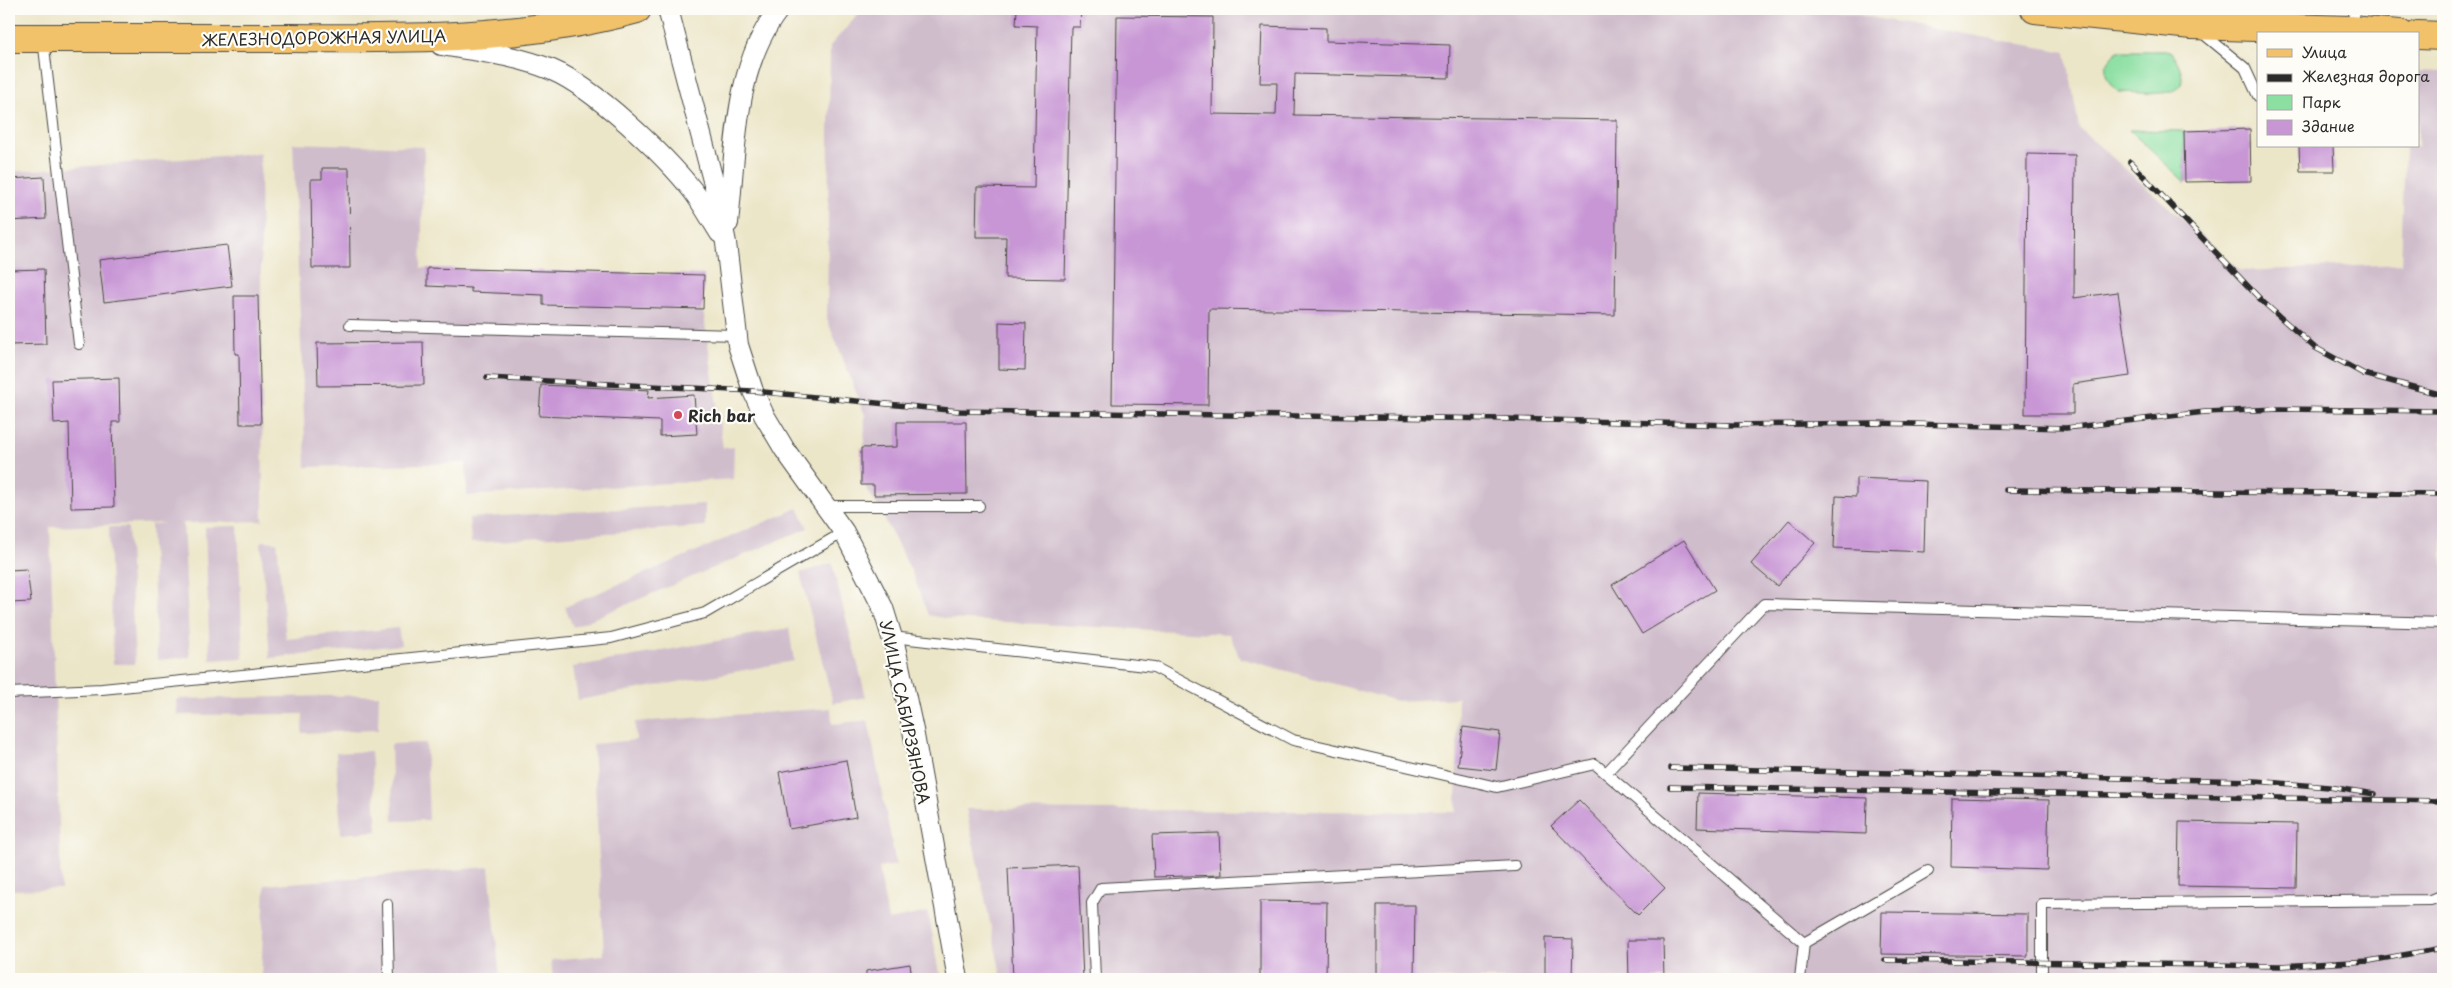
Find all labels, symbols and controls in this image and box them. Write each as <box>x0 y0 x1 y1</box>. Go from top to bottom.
street label: ЖЕЛЕЗНОДОРОЖНАЯ УЛИЦА <box>202 23 446 51</box>
legend <box>2257 32 2420 148</box>
text: Улица <box>2302 40 2347 63</box>
text: Железная дорога <box>2302 64 2430 87</box>
text: Парк <box>2302 90 2341 113</box>
text: Здание <box>2302 114 2355 137</box>
place label: Rich bar <box>688 403 756 427</box>
marker: Rich bar <box>672 409 684 421</box>
street label: УЛИЦА САБИРЗЯНОВА <box>875 618 937 807</box>

